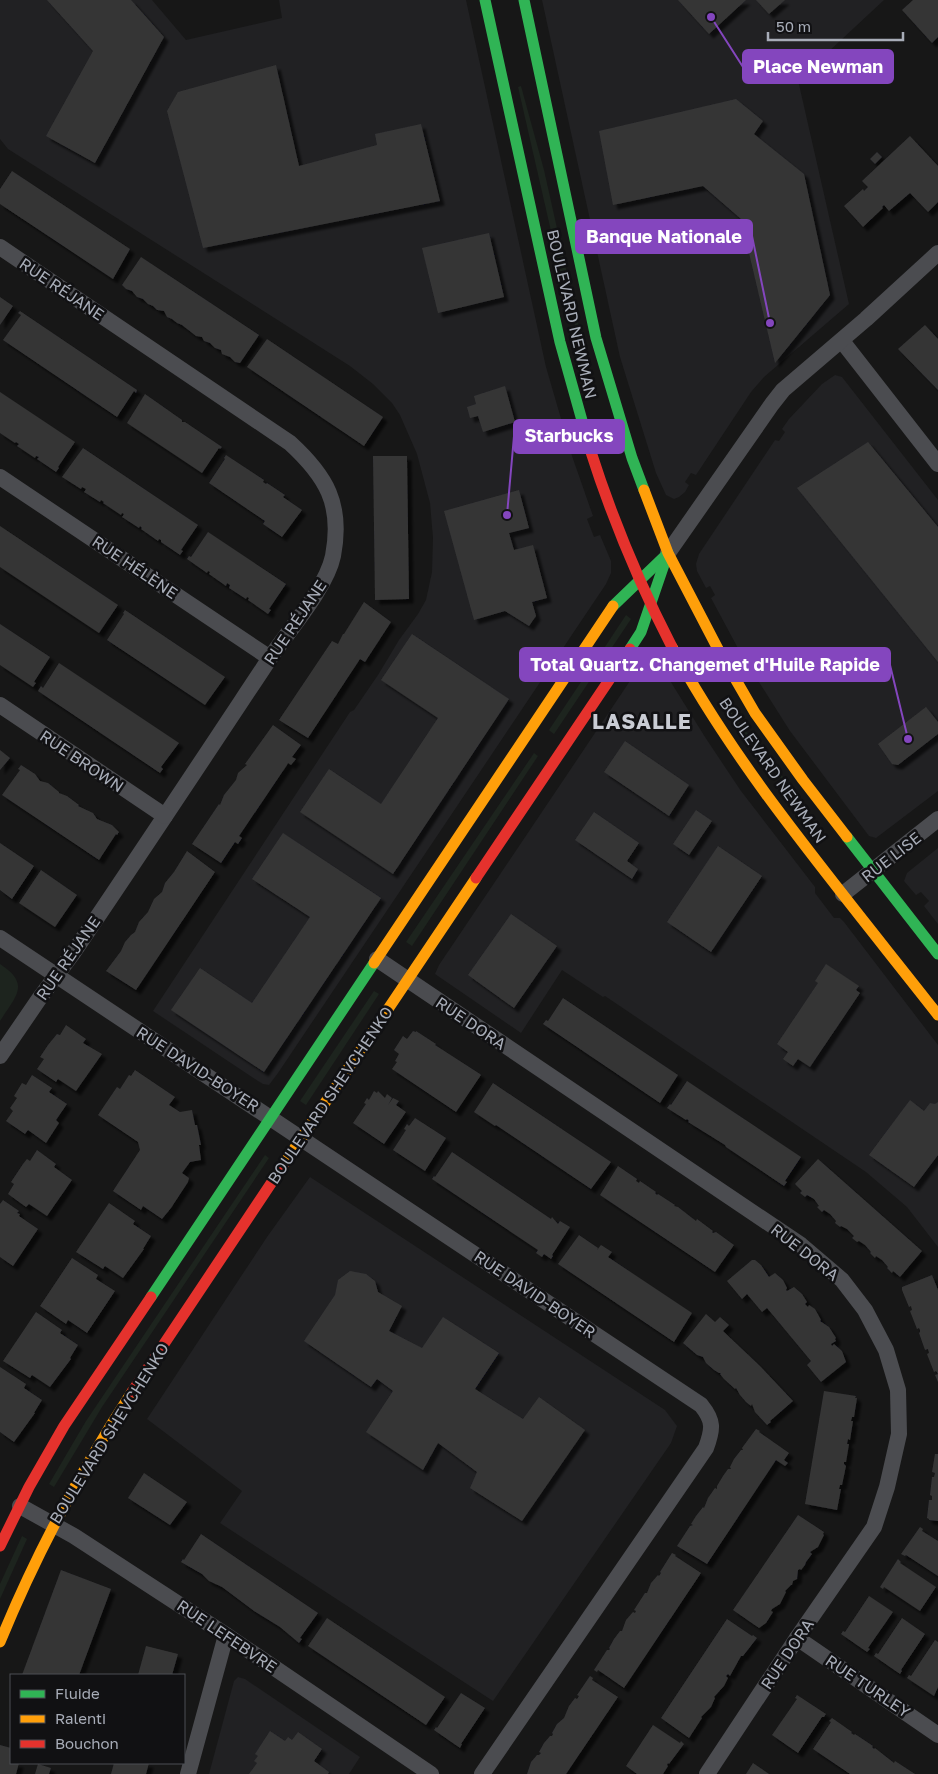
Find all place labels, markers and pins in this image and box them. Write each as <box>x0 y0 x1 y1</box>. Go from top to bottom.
callout: Place Newman <box>743 50 893 83</box>
callout: Banque Nationale <box>576 220 752 253</box>
callout: Starbucks <box>514 420 624 453</box>
callout: Total Quartz. Changemet d'Huile Rapide <box>520 648 890 681</box>

